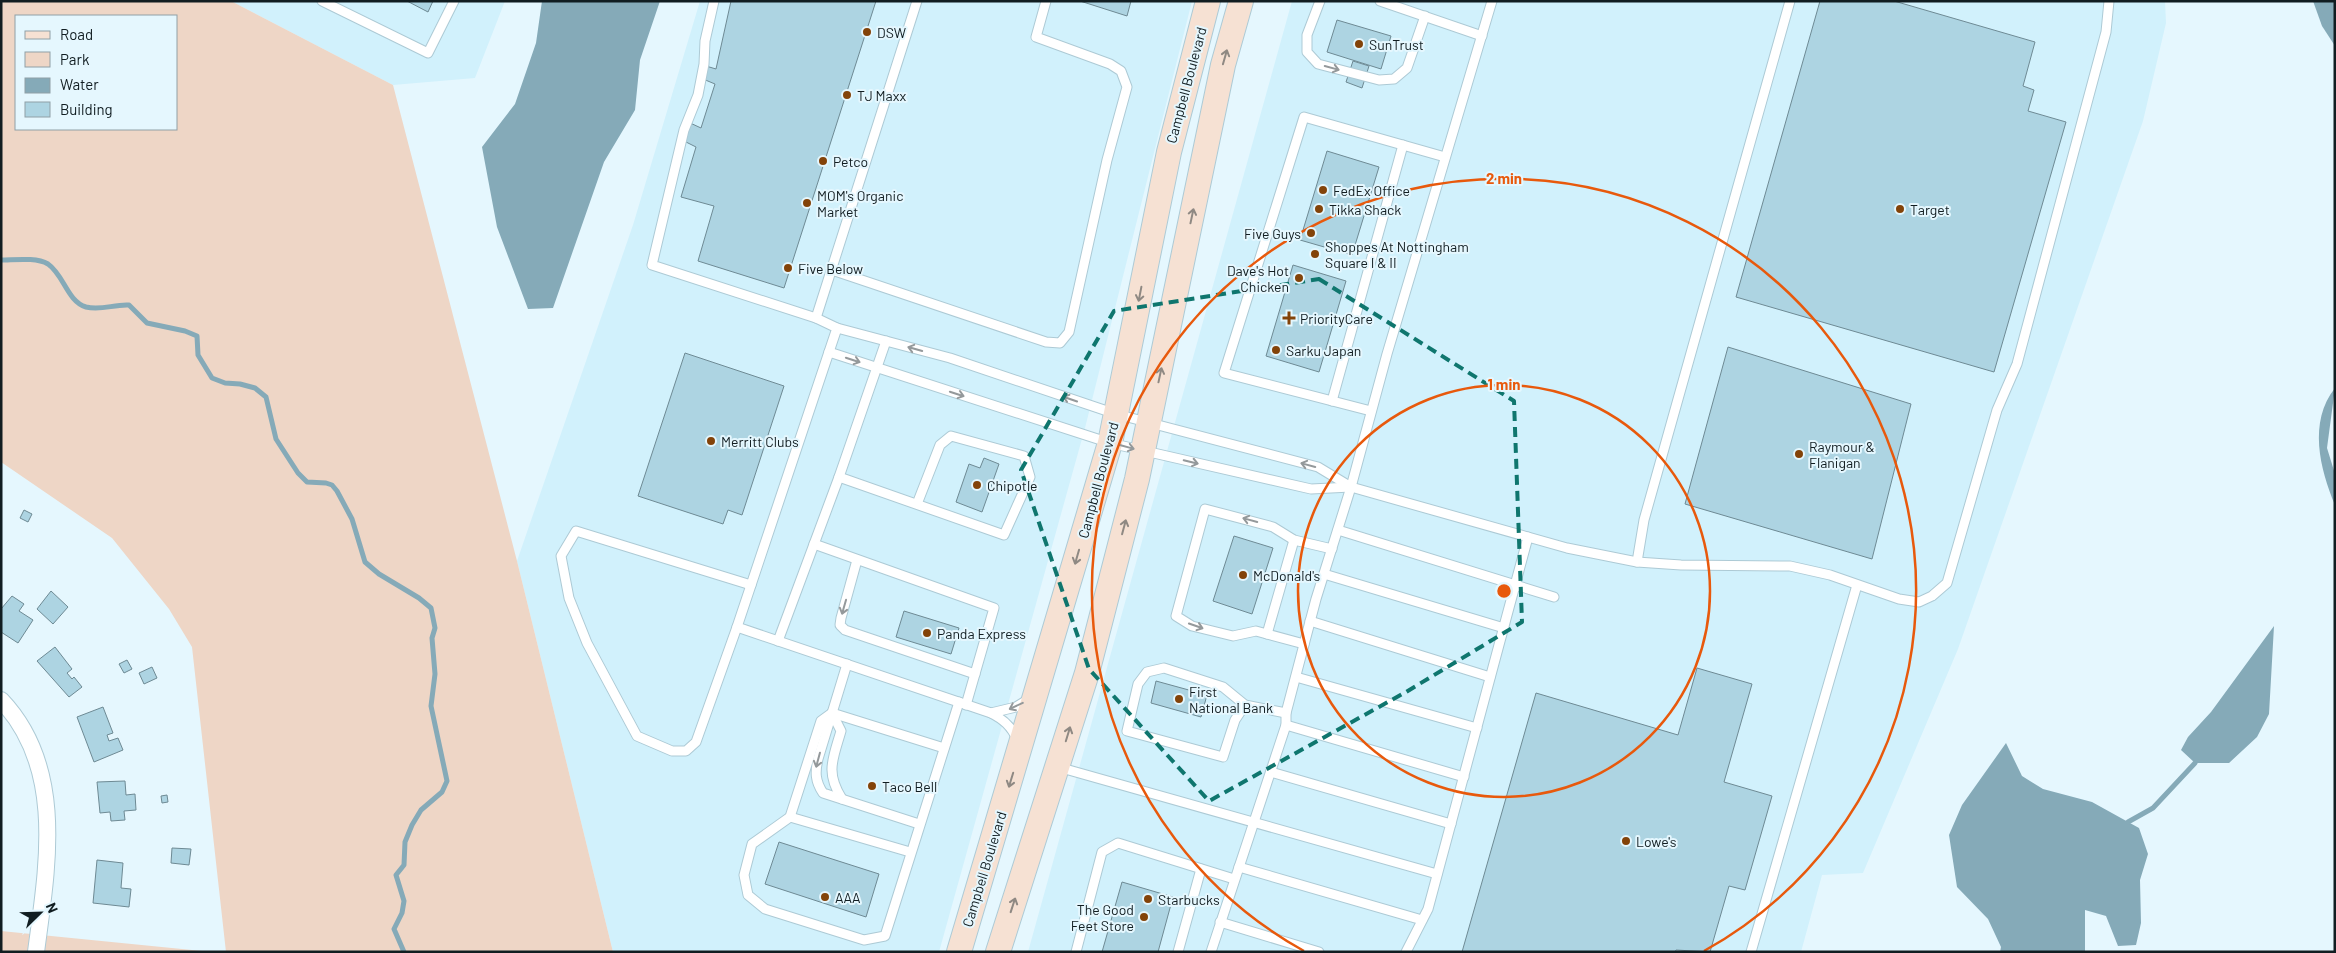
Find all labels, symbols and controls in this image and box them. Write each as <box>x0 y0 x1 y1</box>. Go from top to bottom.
legend <box>15 15 178 130</box>
place label: DSW <box>877 24 906 41</box>
text: Road <box>60 25 93 43</box>
street label: Campbell Boulevard <box>1162 25 1210 145</box>
marker: DSW <box>861 26 873 38</box>
place label: SunTrust <box>1369 36 1424 53</box>
marker: SunTrust <box>1353 38 1365 50</box>
one-way arrow <box>1221 49 1231 65</box>
text: Park <box>60 50 90 68</box>
one-way arrow <box>1323 63 1339 73</box>
text: Water <box>60 75 99 93</box>
place label: TJ Maxx <box>857 87 906 104</box>
marker: TJ Maxx <box>841 89 853 101</box>
text: Building <box>60 100 113 118</box>
place label: Petco <box>833 153 868 170</box>
marker: Petco <box>817 155 829 167</box>
text: 2 min <box>1486 169 1522 187</box>
place label: FedEx Office <box>1333 182 1410 199</box>
marker: FedEx Office <box>1317 184 1329 196</box>
place label: MOM's Organic Market <box>817 187 903 220</box>
marker: MOM's Organic Market <box>801 197 813 209</box>
place label: Tikka Shack <box>1329 201 1401 218</box>
place label: Target <box>1910 201 1950 218</box>
marker: Tikka Shack <box>1313 203 1325 215</box>
marker: Target <box>1894 203 1906 215</box>
one-way arrow <box>1188 208 1197 224</box>
place label: Five Guys <box>1244 225 1301 242</box>
marker: Five Guys <box>1305 227 1317 239</box>
place label: Shoppes At Nottingham Square I & II <box>1325 238 1469 271</box>
marker: Shoppes At Nottingham Square I & II <box>1309 248 1321 260</box>
place label: Five Below <box>798 260 863 277</box>
marker: Five Below <box>782 262 794 274</box>
place label: Dave's Hot Chicken <box>1227 262 1289 295</box>
marker: Dave's Hot Chicken <box>1293 272 1305 284</box>
one-way arrow <box>1135 285 1144 301</box>
place label: PriorityCare <box>1300 310 1373 327</box>
marker: PriorityCare <box>1282 311 1296 325</box>
place label: Sarku Japan <box>1286 342 1361 359</box>
one-way arrow <box>908 343 924 353</box>
marker: Sarku Japan <box>1270 344 1282 356</box>
one-way arrow <box>845 356 861 366</box>
one-way arrow <box>1155 367 1165 383</box>
text: 1 min <box>1488 375 1520 393</box>
one-way arrow <box>949 389 965 399</box>
one-way arrow <box>1062 393 1078 403</box>
street label: Campbell Boulevard <box>1074 420 1122 540</box>
place label: Merritt Clubs <box>721 433 799 450</box>
marker: Merritt Clubs <box>705 435 717 447</box>
place label: Raymour & Flanigan <box>1809 438 1875 471</box>
one-way arrow <box>1118 443 1134 452</box>
marker: Raymour & Flanigan <box>1793 448 1805 460</box>
one-way arrow <box>1183 458 1199 467</box>
one-way arrow <box>1300 459 1316 469</box>
place label: Chipotle <box>987 477 1038 494</box>
marker: Chipotle <box>971 479 983 491</box>
one-way arrow <box>1242 515 1258 525</box>
one-way arrow <box>1120 519 1130 535</box>
one-way arrow <box>1071 548 1081 564</box>
place label: McDonald's <box>1253 567 1321 584</box>
marker: McDonald's <box>1237 569 1249 581</box>
centre of rings <box>1495 582 1513 600</box>
one-way arrow <box>838 598 848 614</box>
one-way arrow <box>1188 622 1203 631</box>
place label: Panda Express <box>937 625 1026 642</box>
marker: Panda Express <box>921 627 933 639</box>
place label: First National Bank <box>1189 683 1273 716</box>
marker: First National Bank <box>1173 693 1185 705</box>
one-way arrow <box>1008 702 1023 712</box>
one-way arrow <box>1063 726 1073 742</box>
one-way arrow <box>813 752 822 768</box>
one-way arrow <box>1006 772 1016 788</box>
place label: Taco Bell <box>882 778 937 795</box>
marker: Taco Bell <box>866 780 878 792</box>
street label: Campbell Boulevard <box>958 809 1010 929</box>
place label: Lowe's <box>1636 833 1677 850</box>
marker: Lowe's <box>1620 835 1632 847</box>
north arrow <box>15 888 65 938</box>
place label: AAA <box>835 889 861 906</box>
marker: AAA <box>819 891 831 903</box>
place label: Starbucks <box>1158 891 1220 908</box>
marker: Starbucks <box>1142 893 1154 905</box>
one-way arrow <box>1008 898 1018 914</box>
text: N <box>43 900 62 915</box>
place label: The Good Feet Store <box>1071 901 1134 934</box>
marker: The Good Feet Store <box>1138 911 1150 923</box>

